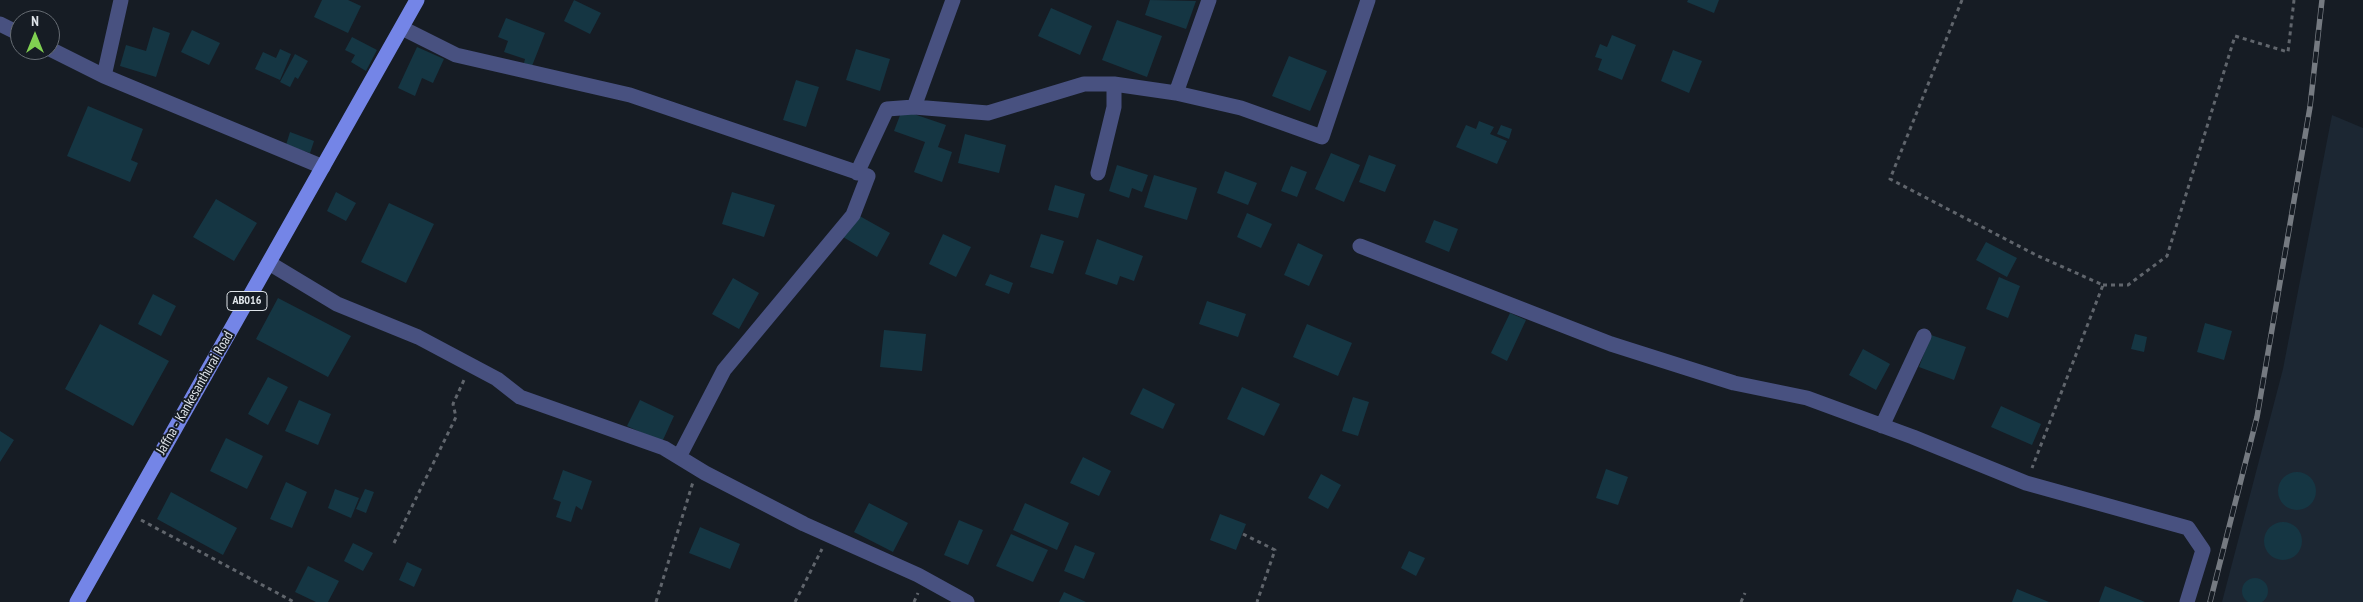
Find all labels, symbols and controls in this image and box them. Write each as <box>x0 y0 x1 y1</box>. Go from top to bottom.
north arrow <box>10 10 60 60</box>
text: N <box>31 12 39 30</box>
road number: AB016 <box>227 292 267 310</box>
street label: Jaffna - Kankesanthurai Road <box>153 329 237 457</box>

